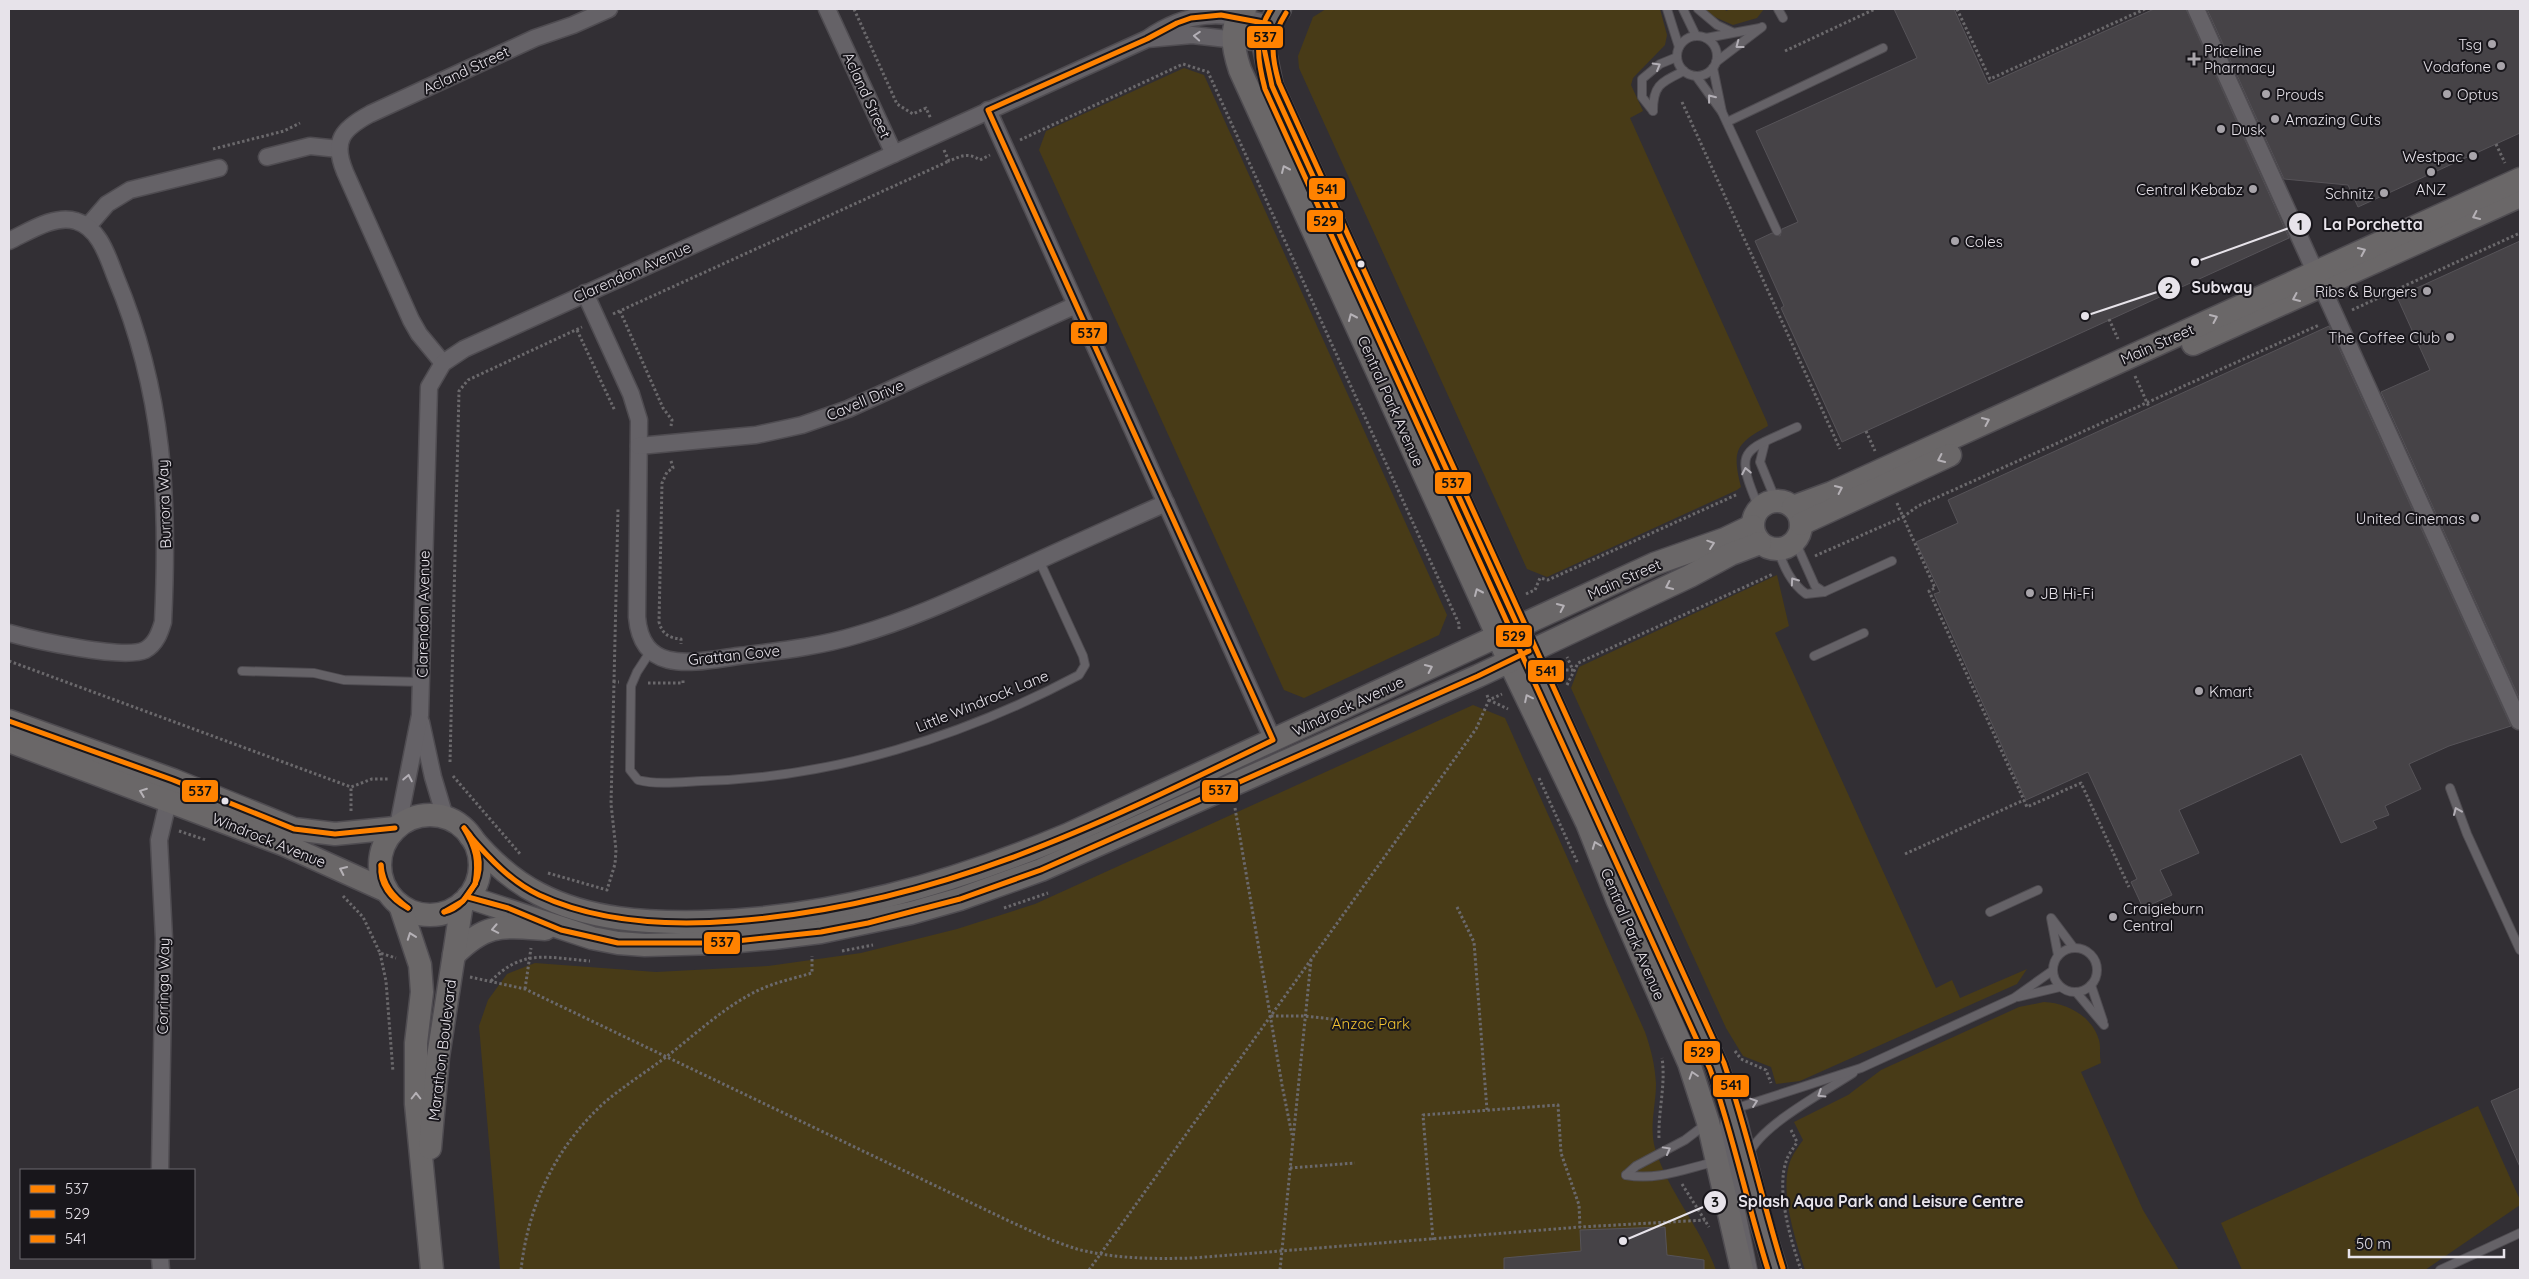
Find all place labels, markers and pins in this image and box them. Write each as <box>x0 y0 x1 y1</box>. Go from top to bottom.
place label: Tsg <box>2458 35 2482 54</box>
marker: Tsg <box>2486 38 2498 50</box>
place label: Priceline Pharmacy <box>2204 41 2275 77</box>
marker: Priceline Pharmacy <box>2188 53 2200 65</box>
place label: Vodafone <box>2423 57 2491 76</box>
marker: Vodafone <box>2495 60 2507 72</box>
place label: Prouds <box>2276 85 2324 104</box>
place label: Optus <box>2457 85 2498 104</box>
marker: Prouds <box>2260 88 2272 100</box>
marker: Optus <box>2441 88 2453 100</box>
place label: Amazing Cuts <box>2285 110 2381 129</box>
marker: Amazing Cuts <box>2269 113 2281 125</box>
place label: Dusk <box>2231 120 2265 139</box>
marker: Dusk <box>2215 123 2227 135</box>
place label: Westpac <box>2402 147 2463 166</box>
marker: Westpac <box>2467 150 2479 162</box>
marker: ANZ <box>2425 166 2437 178</box>
place label: Central Kebabz <box>2136 180 2243 199</box>
place label: ANZ <box>2416 180 2446 199</box>
marker: Central Kebabz <box>2247 183 2259 195</box>
place label: Schnitz <box>2325 184 2374 203</box>
marker: Schnitz <box>2378 187 2390 199</box>
callout: La Porchetta <box>2288 209 2433 240</box>
place label: Coles <box>1965 232 2003 251</box>
marker: Coles <box>1949 235 1961 247</box>
unlabelled marker <box>1356 259 1366 269</box>
callout: Subway <box>2157 272 2263 303</box>
place label: Ribs & Burgers <box>2315 282 2417 301</box>
marker: Ribs & Burgers <box>2421 285 2433 297</box>
place label: The Coffee Club <box>2328 328 2440 347</box>
marker: The Coffee Club <box>2444 331 2456 343</box>
place label: United Cinemas <box>2356 509 2465 528</box>
marker: United Cinemas <box>2469 512 2481 524</box>
place label: JB Hi-Fi <box>2040 584 2094 603</box>
marker: JB Hi-Fi <box>2024 587 2036 599</box>
place label: Kmart <box>2209 682 2253 701</box>
marker: Kmart <box>2193 685 2205 697</box>
unlabelled marker <box>220 796 230 806</box>
place label: Craigieburn Central <box>2123 899 2204 935</box>
marker: Craigieburn Central <box>2107 911 2119 923</box>
callout: Splash Aqua Park and Leisure Centre <box>1703 1186 2033 1217</box>

